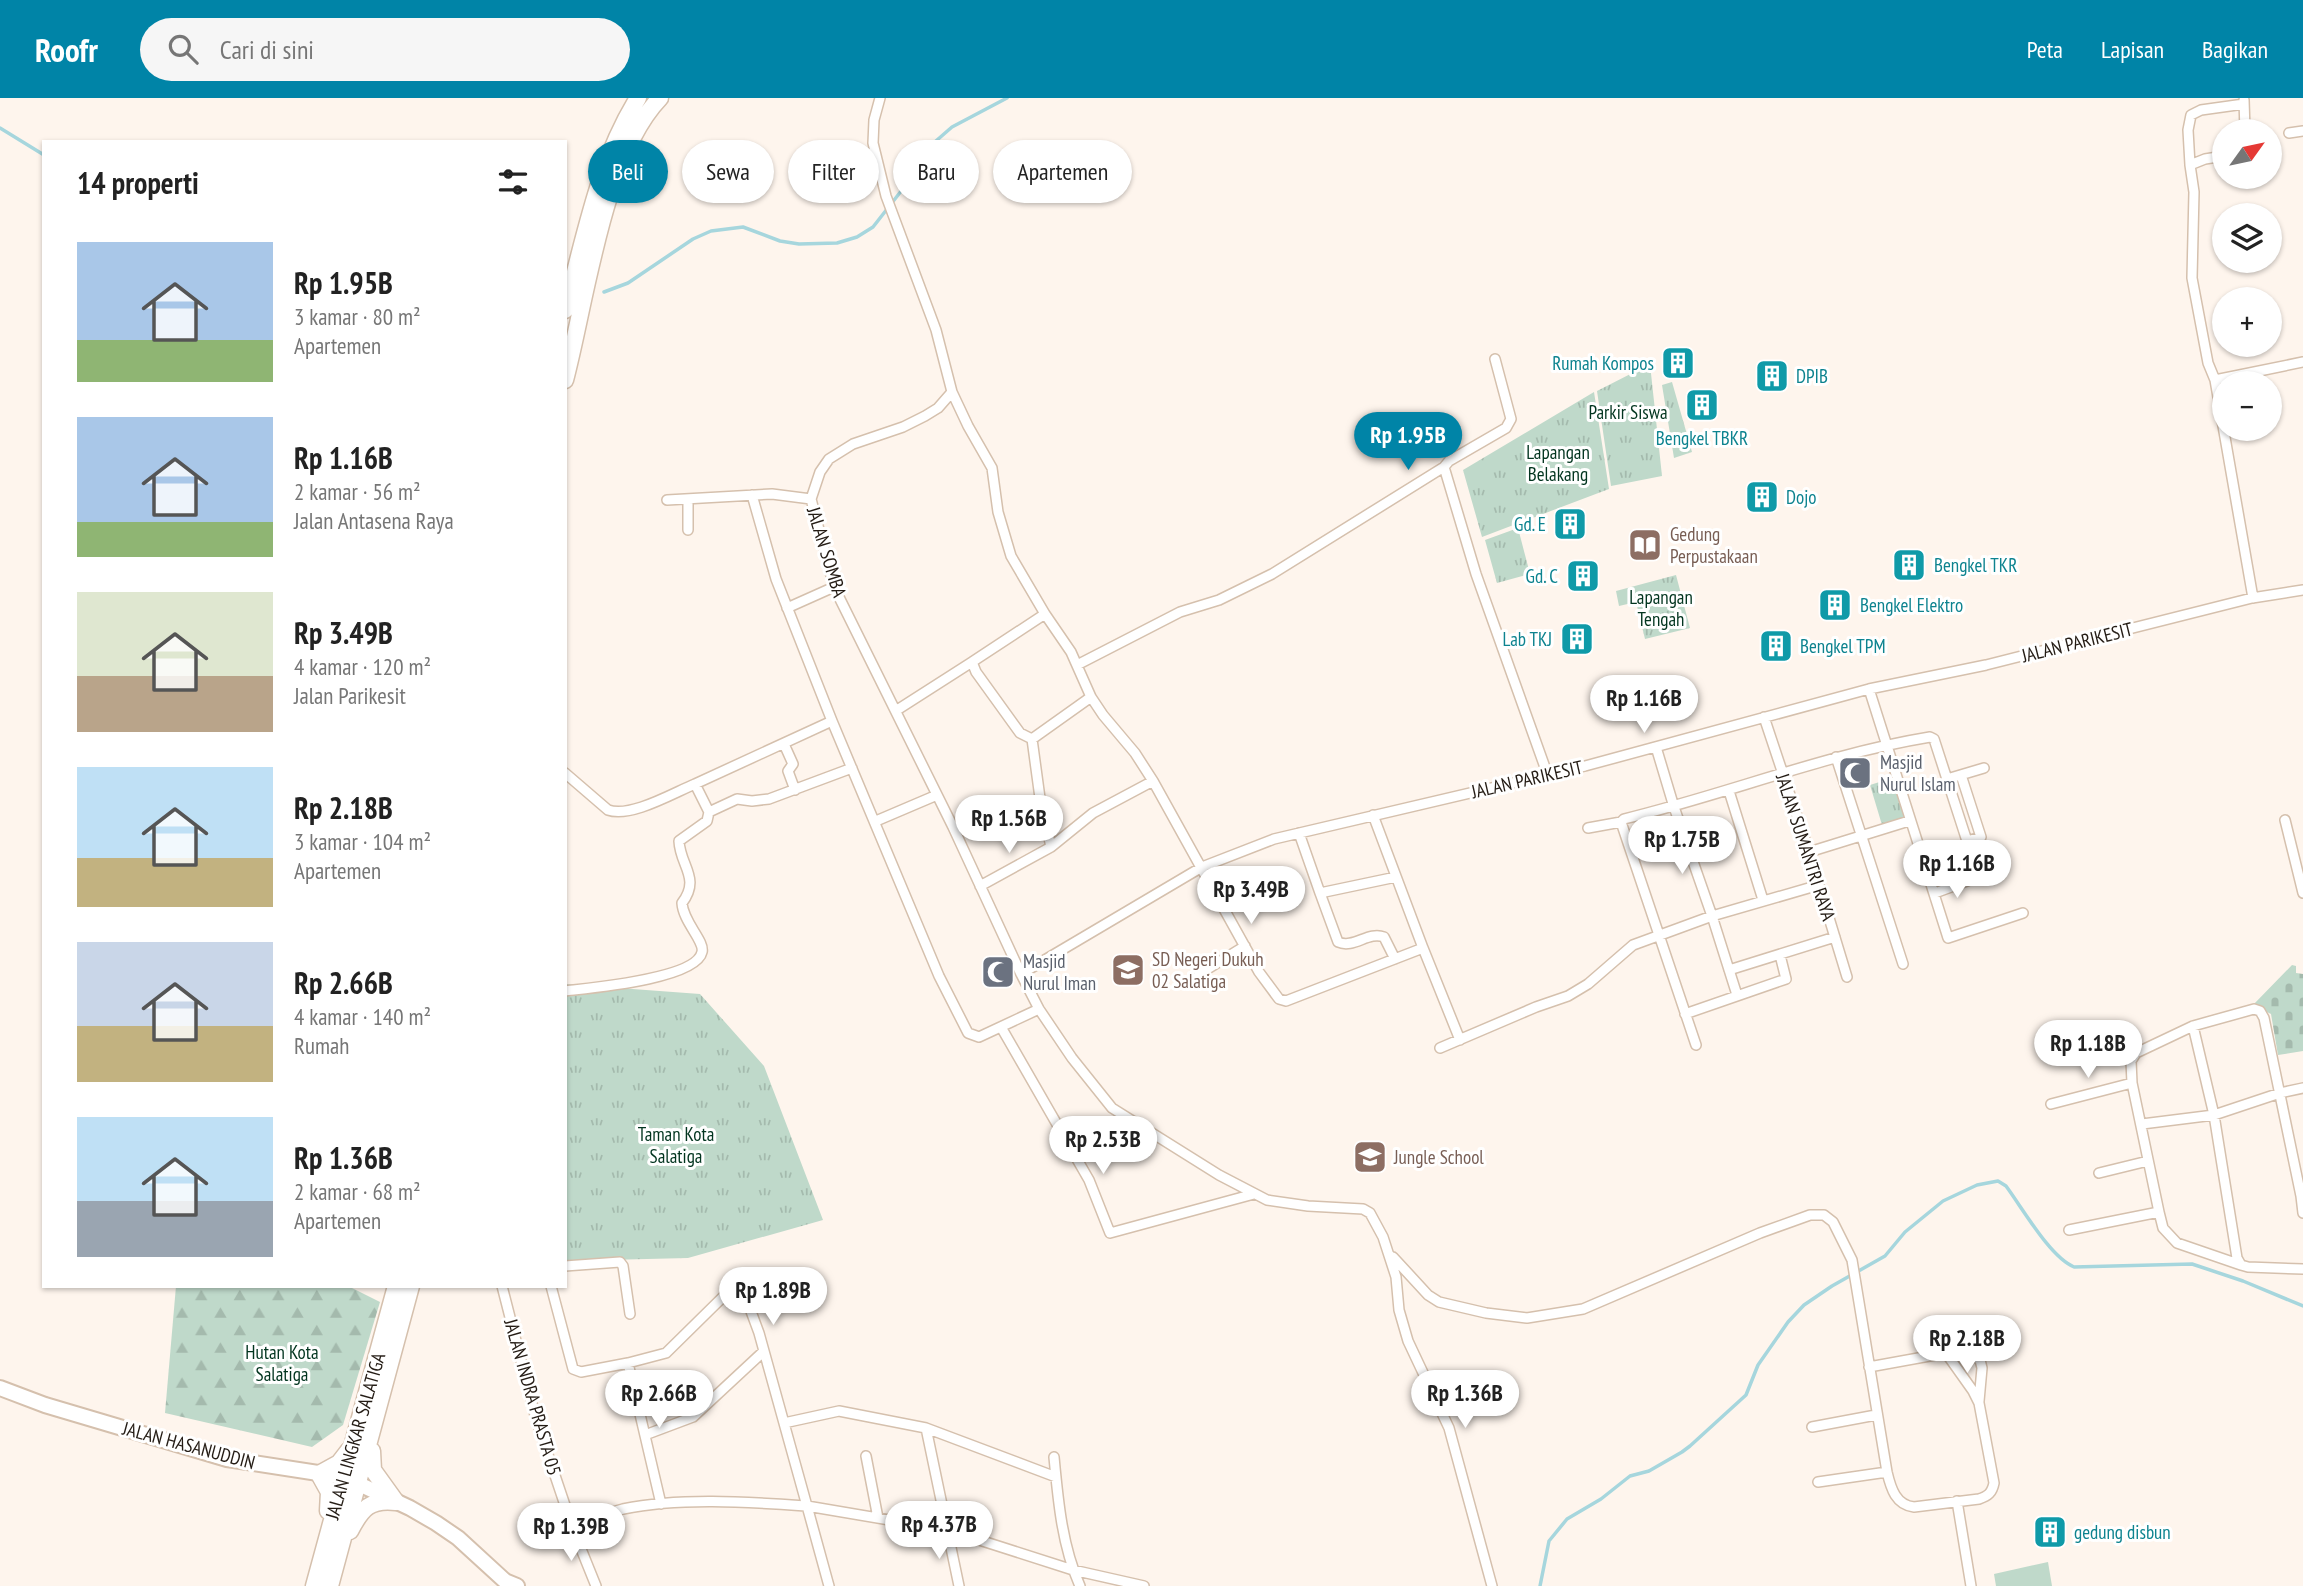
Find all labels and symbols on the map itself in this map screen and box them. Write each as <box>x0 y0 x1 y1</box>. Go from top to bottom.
north arrow <box>2212 119 2282 189</box>
building icon: Rumah Kompos <box>1659 344 1697 382</box>
place label: Rumah Kompos <box>1552 351 1654 375</box>
building icon: DPIB <box>1753 357 1791 395</box>
place label: DPIB <box>1796 364 1828 388</box>
building icon: Bengkel TBKR <box>1683 386 1721 424</box>
park label: Parkir Siswa <box>1588 400 1668 424</box>
pin: Rp 1.95B <box>1336 412 1480 472</box>
place label: Bengkel TBKR <box>1656 426 1748 450</box>
park label: Lapangan Belakang <box>1526 440 1590 486</box>
building icon: Dojo <box>1743 478 1781 516</box>
place label: Dojo <box>1786 485 1816 509</box>
street label: JALAN SOMBA <box>802 503 852 600</box>
building icon: Gd. E <box>1551 505 1589 543</box>
place label: Gd. E <box>1514 512 1546 536</box>
place label: Gedung Perpustakaan <box>1670 522 1758 568</box>
library icon: Gedung Perpustakaan <box>1626 526 1664 564</box>
building icon: Bengkel TKR <box>1890 546 1928 584</box>
place label: Bengkel TKR <box>1934 553 2017 577</box>
building icon: Gd. C <box>1564 557 1602 595</box>
place label: Gd. C <box>1526 564 1558 588</box>
park label: Lapangan Tengah <box>1629 585 1693 631</box>
building icon: Bengkel Elektro <box>1816 586 1854 624</box>
place label: Bengkel Elektro <box>1860 593 1963 617</box>
street label: JALAN PARIKESIT <box>2018 617 2135 668</box>
building icon: Lab TKJ <box>1558 620 1596 658</box>
place label: Lab TKJ <box>1503 627 1552 651</box>
building icon: Bengkel TPM <box>1757 627 1795 665</box>
place label: Bengkel TPM <box>1800 634 1886 658</box>
pin: Rp 1.16B <box>1572 676 1716 735</box>
place label: Masjid Nurul Islam <box>1880 750 1956 796</box>
street label: JALAN PARIKESIT <box>1468 754 1585 804</box>
mosque icon: Masjid Nurul Islam <box>1836 754 1874 792</box>
street label: JALAN SUMANTRI RAYA <box>1771 769 1841 924</box>
pin: Rp 1.56B <box>937 796 1081 855</box>
pin: Rp 1.75B <box>1610 816 1754 876</box>
pin: Rp 1.16B <box>1885 840 2029 900</box>
pin: Rp 3.49B <box>1179 866 1323 926</box>
place label: SD Negeri Dukuh 02 Salatiga <box>1152 947 1264 993</box>
place label: Masjid Nurul Iman <box>1023 949 1096 995</box>
school or university icon: SD Negeri Dukuh 02 Salatiga <box>1109 951 1147 989</box>
mosque icon: Masjid Nurul Iman <box>979 953 1017 991</box>
pin: Rp 1.18B <box>2016 1020 2160 1080</box>
pin: Rp 2.53B <box>1031 1116 1175 1176</box>
park label: Taman Kota Salatiga <box>638 1122 714 1168</box>
school or university icon: Jungle School <box>1351 1138 1389 1176</box>
place label: Jungle School <box>1393 1145 1484 1169</box>
pin: Rp 1.89B <box>701 1268 845 1327</box>
street label: JALAN INDRA PRASTA 05 <box>499 1315 567 1478</box>
pin: Rp 2.18B <box>1895 1316 2039 1375</box>
park label: Hutan Kota Salatiga <box>245 1340 319 1386</box>
street label: JALAN LINGKAR SALATIGA <box>319 1350 390 1523</box>
pin: Rp 2.66B <box>587 1370 731 1430</box>
pin: Rp 1.36B <box>1393 1370 1537 1430</box>
street label: JALAN HASANUDDIN <box>119 1416 258 1474</box>
pin: Rp 4.37B <box>867 1502 1011 1561</box>
pin: Rp 1.39B <box>499 1504 643 1563</box>
building icon: gedung disbun <box>2031 1513 2069 1551</box>
place label: gedung disbun <box>2074 1520 2171 1544</box>

